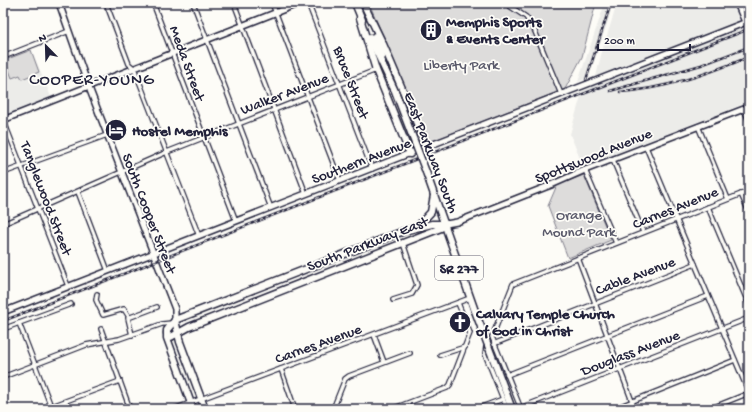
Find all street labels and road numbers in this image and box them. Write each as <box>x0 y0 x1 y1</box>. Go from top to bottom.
street label: Meda Street <box>164 24 209 106</box>
street label: Bruce Street <box>328 43 373 123</box>
street label: Walker Avenue <box>238 70 331 120</box>
street label: East Parkway South <box>399 90 462 216</box>
street label: Spottswood Avenue <box>533 125 655 189</box>
street label: Southern Avenue <box>310 135 414 189</box>
street label: Tanglewood Street <box>15 138 76 260</box>
street label: South Cooper Street <box>117 151 180 278</box>
street label: Carnes Avenue <box>630 183 721 234</box>
street label: South Parkway East <box>305 213 433 276</box>
street label: Cable Avenue <box>593 253 678 300</box>
road number: SR 277 <box>435 256 483 280</box>
street label: Carnes Avenue <box>273 321 365 369</box>
street label: Douglass Avenue <box>578 327 683 381</box>

